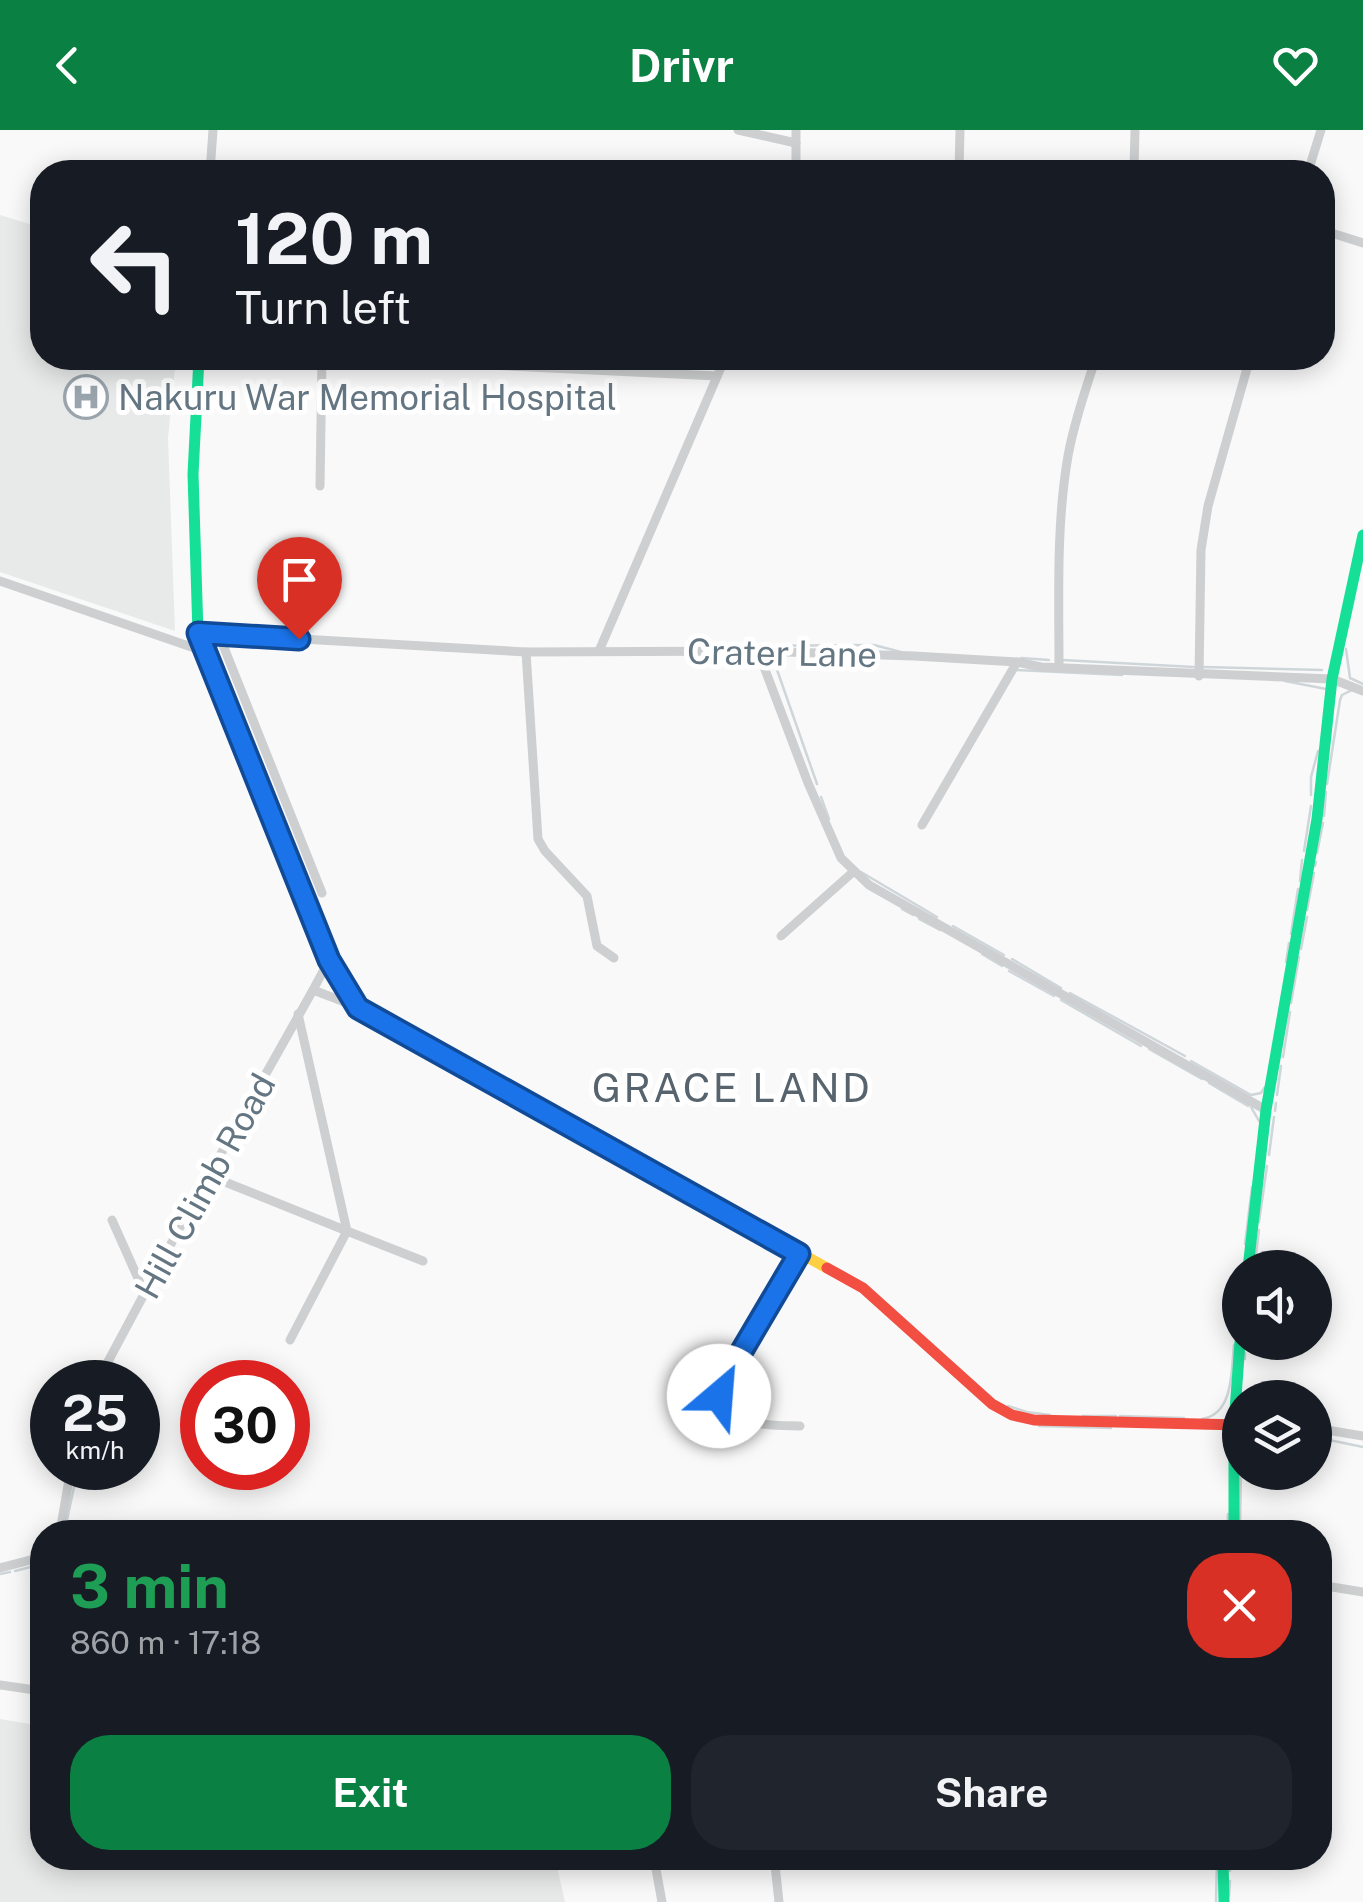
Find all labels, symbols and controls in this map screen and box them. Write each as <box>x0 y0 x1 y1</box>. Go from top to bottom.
icon: back <box>40 38 95 93</box>
icon: heart <box>1268 38 1323 93</box>
text: Drivr <box>629 39 734 92</box>
text: 120 m <box>235 197 433 280</box>
icon: left <box>70 200 200 330</box>
text: Turn left <box>235 281 411 334</box>
hospital icon: Nakuru War Memorial Hospital <box>63 374 109 420</box>
place label: Nakuru War Memorial Hospital <box>118 377 617 418</box>
pin <box>257 537 342 640</box>
icon: arrive <box>272 552 327 607</box>
street label: Crater Lane <box>687 631 877 675</box>
district label: GRACE LAND <box>592 1064 872 1111</box>
street label: Hill Climb Road <box>126 1066 284 1306</box>
map controls <box>1222 1250 1332 1490</box>
button: sound <box>1222 1250 1332 1360</box>
position arrow <box>667 1344 771 1448</box>
speed limit sign: 30 <box>180 1360 310 1490</box>
button: layers <box>1222 1380 1332 1490</box>
text: 25 <box>62 1383 128 1442</box>
text: km/h <box>66 1435 124 1465</box>
text: 3 min <box>70 1551 229 1622</box>
button: close <box>1187 1553 1292 1658</box>
text: 860 m · 17:18 <box>70 1624 261 1661</box>
button: Exit <box>70 1735 671 1850</box>
button: Share <box>691 1735 1292 1850</box>

